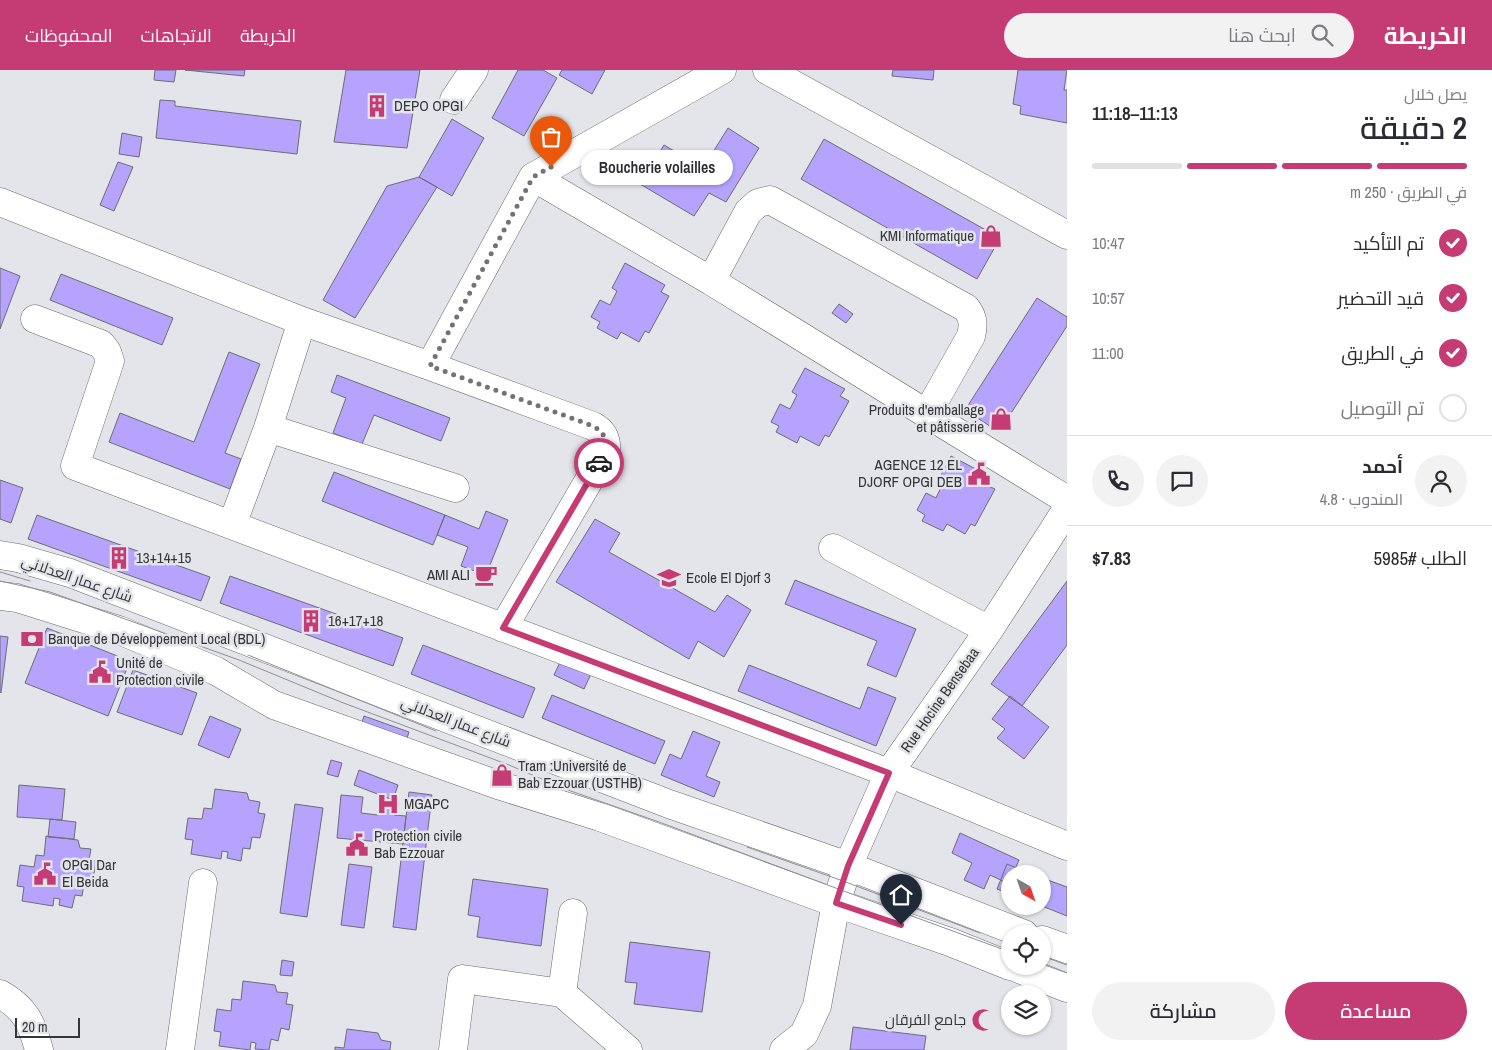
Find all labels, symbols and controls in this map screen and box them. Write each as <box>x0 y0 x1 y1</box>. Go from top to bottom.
search box <box>1004 13 1354 58</box>
text: الخريطة <box>1384 19 1467 51</box>
icon: search <box>1308 21 1336 49</box>
text: ابحث هنا <box>1228 22 1296 48</box>
text: المحفوظات <box>25 23 113 48</box>
text: الاتجاهات <box>141 23 212 48</box>
text: الخريطة <box>240 23 296 48</box>
text: يصل خلال <box>1404 83 1467 105</box>
building icon: DEPO OPGI <box>364 93 390 119</box>
place label: DEPO OPGI <box>394 95 463 116</box>
text: 11:13–11:18 <box>1092 100 1178 126</box>
text: 2 دقيقة <box>1360 106 1467 149</box>
pin <box>530 116 572 167</box>
icon: bag <box>537 123 565 151</box>
callout: Boucherie volailles <box>581 150 734 184</box>
text: Boucherie volailles <box>599 156 715 178</box>
text: في الطريق · 250 m <box>1350 181 1467 203</box>
shop icon: KMI Informatique <box>978 223 1004 249</box>
place label: KMI Informatique <box>880 225 974 246</box>
icon: check <box>1439 229 1467 257</box>
text: تم التأكيد <box>1353 230 1424 256</box>
text: 10:47 <box>1092 232 1125 254</box>
icon: check <box>1439 284 1467 312</box>
text: قيد التحضير <box>1338 285 1424 311</box>
text: 10:57 <box>1092 287 1125 309</box>
icon: check <box>1439 339 1467 367</box>
text: في الطريق <box>1341 340 1424 366</box>
text: 11:00 <box>1092 342 1124 364</box>
text: تم التوصيل <box>1341 395 1424 421</box>
place label: Produits d'emballage et pâtisserie <box>869 399 984 437</box>
shop icon: Produits d'emballage et pâtisserie <box>988 406 1014 432</box>
courier <box>574 438 624 488</box>
icon: car <box>585 449 613 477</box>
text: أحمد <box>1362 453 1403 479</box>
place label: AGENCE 12 EL DJORF OPGI DEB <box>858 454 962 492</box>
button: phone <box>1092 455 1144 507</box>
button: chat <box>1156 455 1208 507</box>
button: person <box>1415 455 1467 507</box>
public building icon: AGENCE 12 EL DJORF OPGI DEB <box>966 461 992 487</box>
text: المندوب · 4.8 <box>1320 488 1403 510</box>
building icon: 13+14+15 <box>106 545 132 571</box>
text: $7.83 <box>1092 545 1131 571</box>
text: الطلب #5985 <box>1373 545 1467 571</box>
place label: 13+14+15 <box>136 547 192 568</box>
street label: شارع عمار العدلاني <box>18 550 135 609</box>
cafe icon: AMI ALI <box>473 562 499 588</box>
place label: AMI ALI <box>426 564 470 585</box>
school or university icon: Ecole El Djorf 3 <box>656 565 682 591</box>
place label: Ecole El Djorf 3 <box>686 567 771 588</box>
building icon: 16+17+18 <box>298 608 324 634</box>
place label: 16+17+18 <box>328 610 384 631</box>
bank icon: Banque de Développement Local (BDL) <box>19 626 45 652</box>
place label: Banque de Développement Local (BDL) <box>48 628 265 649</box>
street label: Rue Hocine Bensebaa <box>895 643 984 756</box>
place label: Unité de Protection civile <box>116 652 204 690</box>
public building icon: Unité de Protection civile <box>87 659 113 685</box>
street label: شارع عمار العدلاني <box>398 691 514 754</box>
place label: Tram :Université de Bab Ezzouar (USTHB) <box>518 755 642 793</box>
shop icon: Tram :Université de Bab Ezzouar (USTHB) <box>489 762 515 788</box>
hospital icon: MGAPC <box>375 791 401 817</box>
place label: MGAPC <box>404 793 449 814</box>
place label: Protection civile Bab Ezzouar <box>374 825 462 863</box>
public building icon: Protection civile Bab Ezzouar <box>344 832 370 858</box>
place label: OPGI Dar El Beida <box>62 854 116 892</box>
public building icon: OPGI Dar El Beida <box>32 861 58 887</box>
north arrow <box>1001 865 1051 915</box>
map controls <box>1001 865 1051 1035</box>
pin <box>880 874 922 925</box>
icon: home <box>887 881 915 909</box>
button: locate <box>1001 925 1051 975</box>
button: مشاركة <box>1092 982 1275 1040</box>
button: مساعدة <box>1285 982 1467 1040</box>
button: layers <box>1001 985 1051 1035</box>
mosque icon: جامع الفرقان <box>970 1007 996 1033</box>
place label: جامع الفرقان <box>885 1009 966 1031</box>
scale bar <box>15 1015 80 1038</box>
text: 20 m <box>22 1018 48 1036</box>

